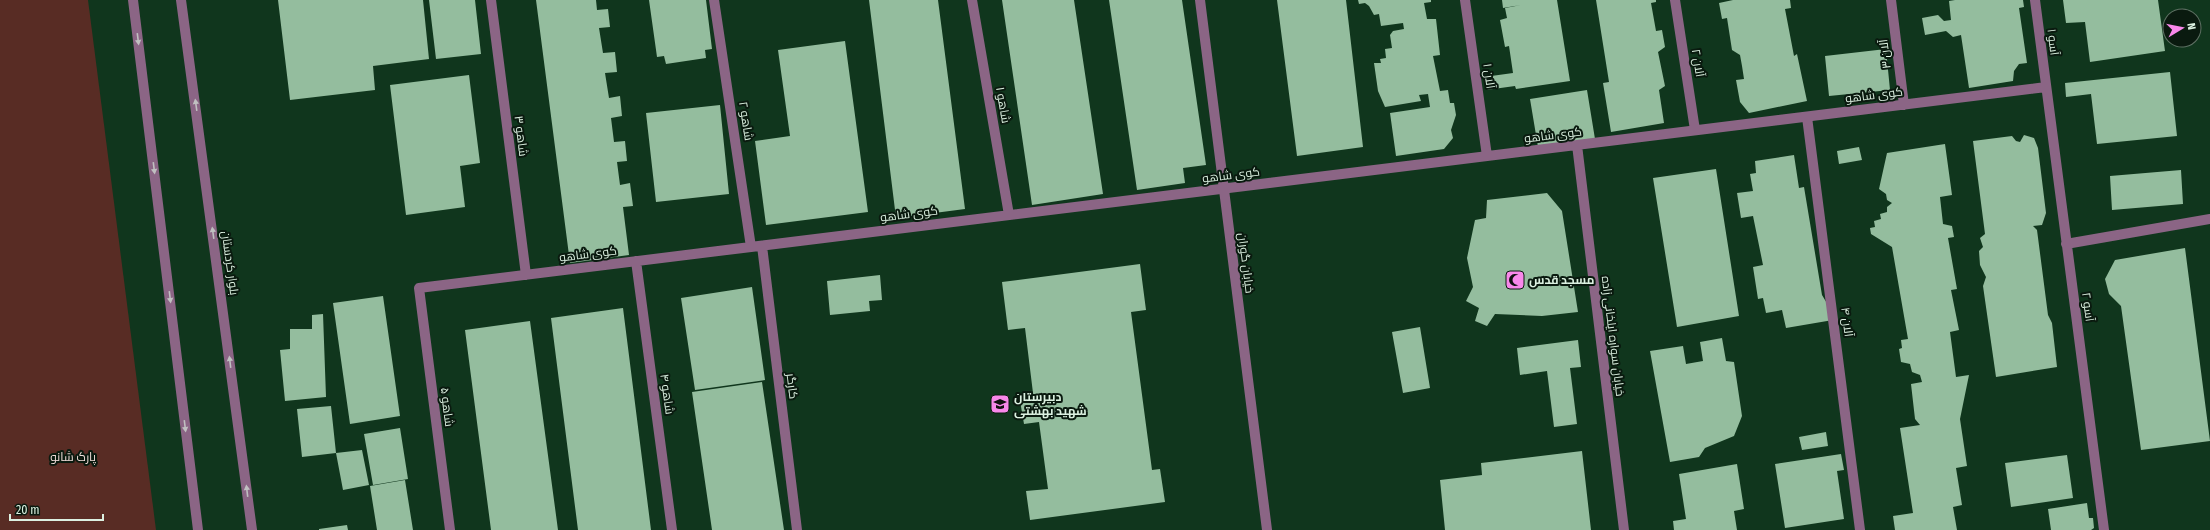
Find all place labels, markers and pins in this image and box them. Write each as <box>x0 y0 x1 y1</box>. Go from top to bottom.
mosque icon: مسجد قدس <box>1504 269 1526 291</box>
place label: مسجد قدس <box>1529 273 1595 288</box>
place label: دبیرستان شهید بهشتی <box>1014 390 1087 419</box>
school or university icon: دبیرستان شهید بهشتی <box>989 393 1011 415</box>

